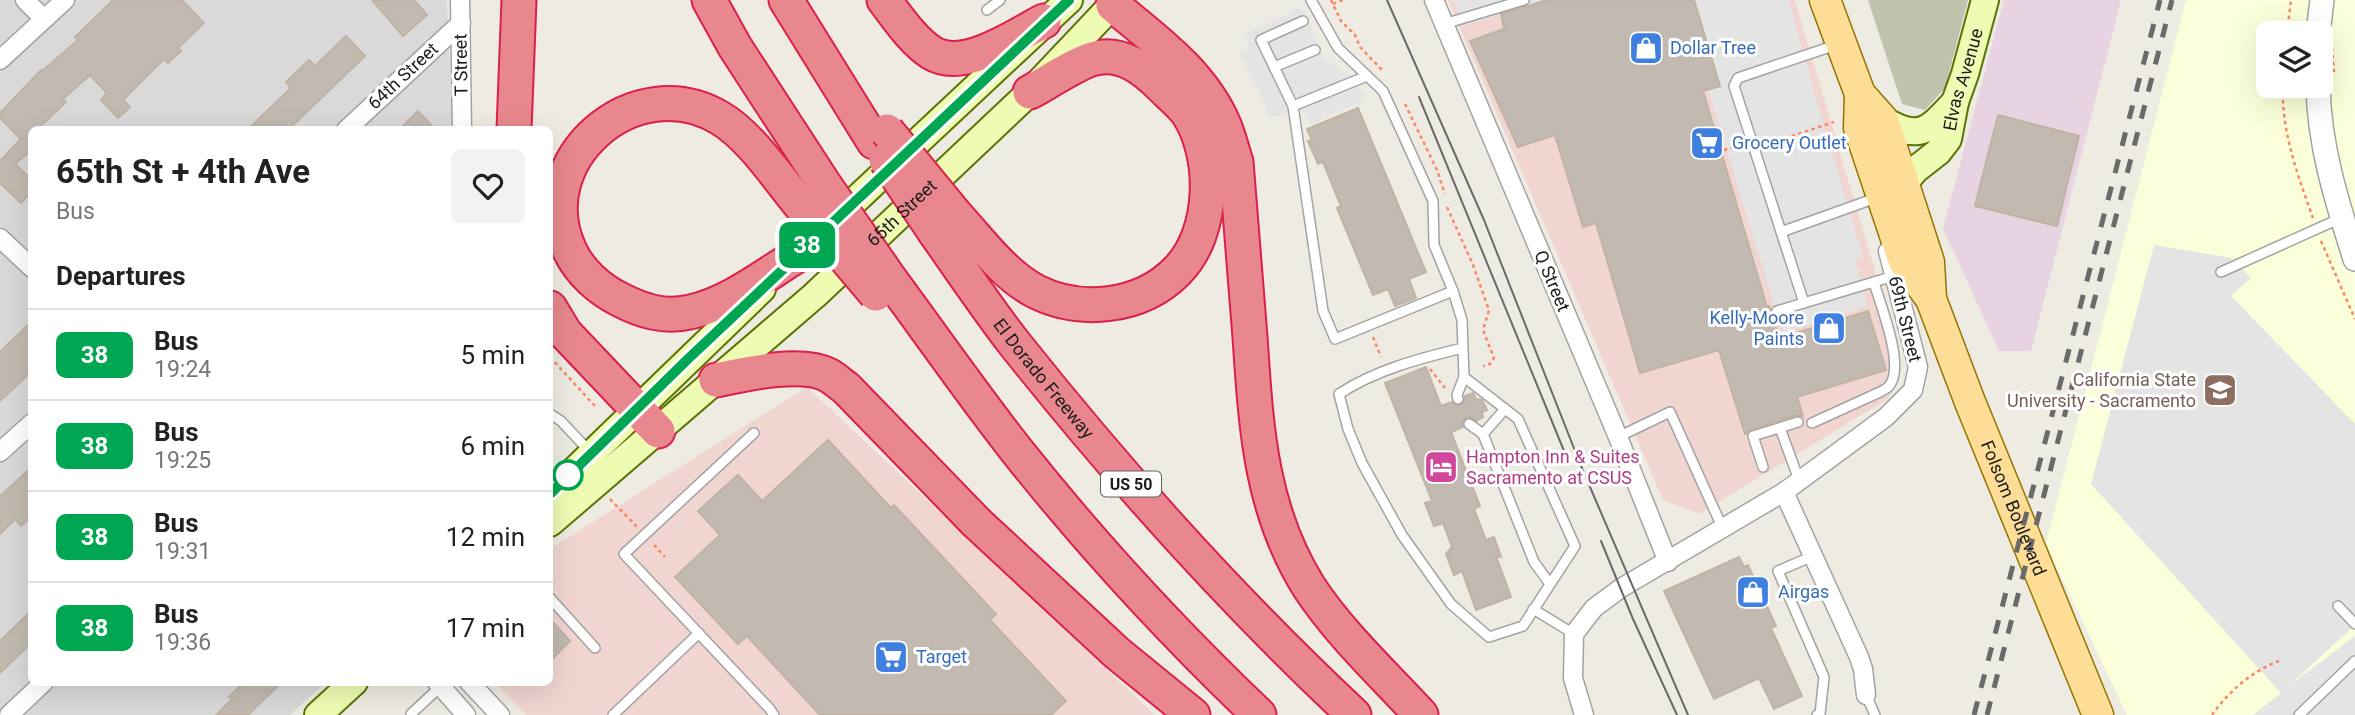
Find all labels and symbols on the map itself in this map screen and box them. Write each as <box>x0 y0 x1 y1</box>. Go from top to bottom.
street label: Elvas Avenue <box>1939 26 1987 132</box>
shop icon: Dollar Tree <box>1627 29 1665 67</box>
street label: T Street <box>449 34 472 96</box>
place label: Dollar Tree <box>1670 37 1756 58</box>
street label: 64th Street <box>363 38 442 113</box>
supermarket icon: Grocery Outlet <box>1688 124 1726 162</box>
place label: Grocery Outlet <box>1732 132 1847 153</box>
street label: 65th Street <box>862 175 941 251</box>
line badge: 38 <box>776 222 838 268</box>
street label: Q Street <box>1530 247 1575 315</box>
street label: 69th Street <box>1885 274 1926 364</box>
place label: Kelly-Moore Paints <box>1709 307 1804 349</box>
shop icon: Kelly-Moore Paints <box>1810 309 1848 347</box>
street label: El Dorado Freeway <box>989 314 1099 443</box>
place label: California State University - Sacramento <box>2007 369 2196 411</box>
school or university icon: California State University - Sacramento <box>2201 371 2239 409</box>
street label: Folsom Boulevard <box>1977 437 2051 579</box>
place label: Hampton Inn & Suites Sacramento at CSUS <box>1466 446 1640 488</box>
hotel icon: Hampton Inn & Suites Sacramento at CSUS <box>1422 448 1460 486</box>
unlabelled marker <box>553 460 583 490</box>
road number: US 50 <box>1101 471 1161 496</box>
shop icon: Airgas <box>1734 573 1772 611</box>
place label: Airgas <box>1778 581 1829 602</box>
supermarket icon: Target <box>872 638 910 676</box>
place label: Target <box>916 646 967 667</box>

